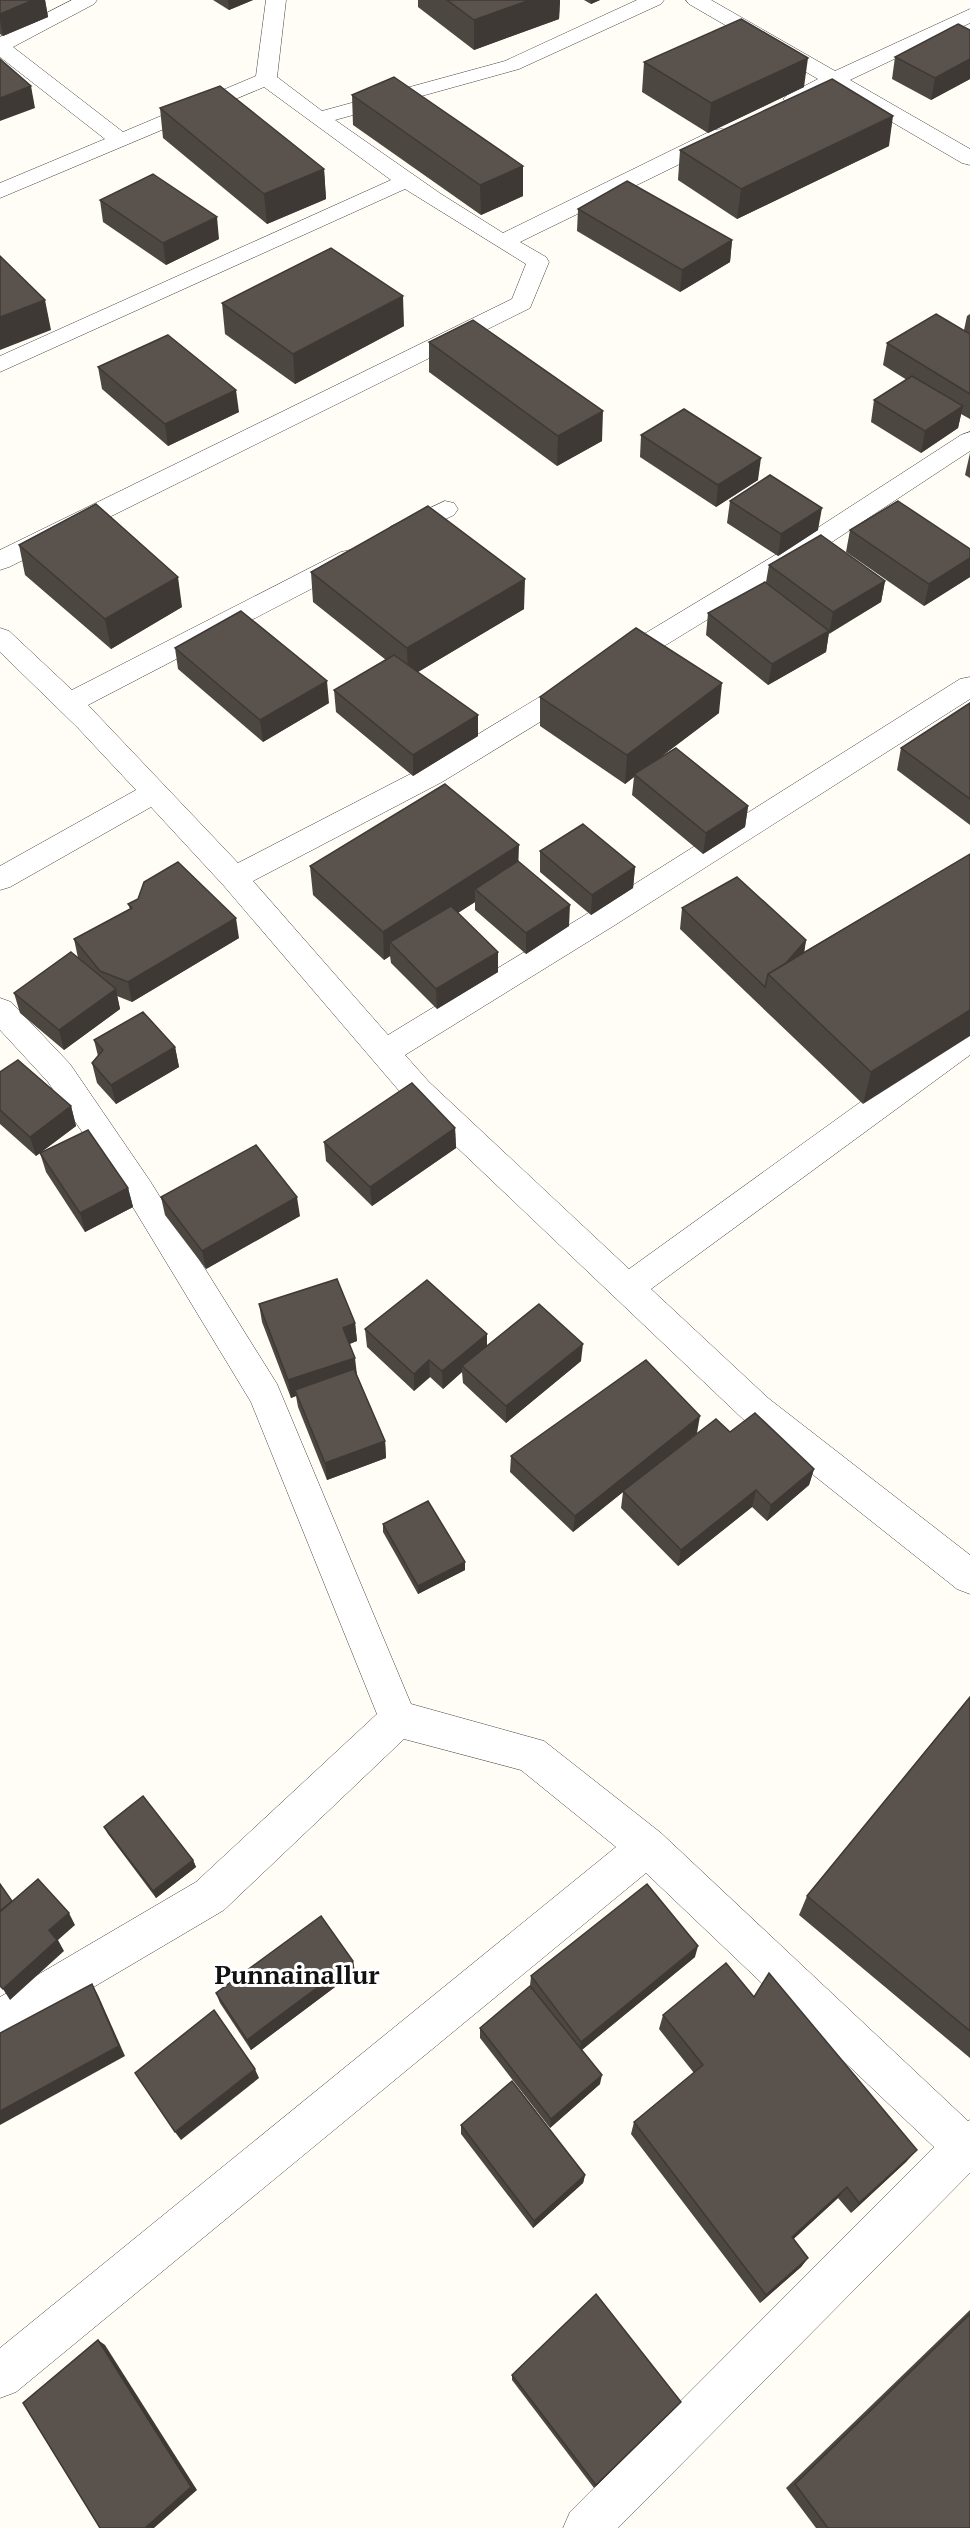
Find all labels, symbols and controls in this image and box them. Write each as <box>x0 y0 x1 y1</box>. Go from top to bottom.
district label: Punnainallur <box>214 1957 380 1991</box>

